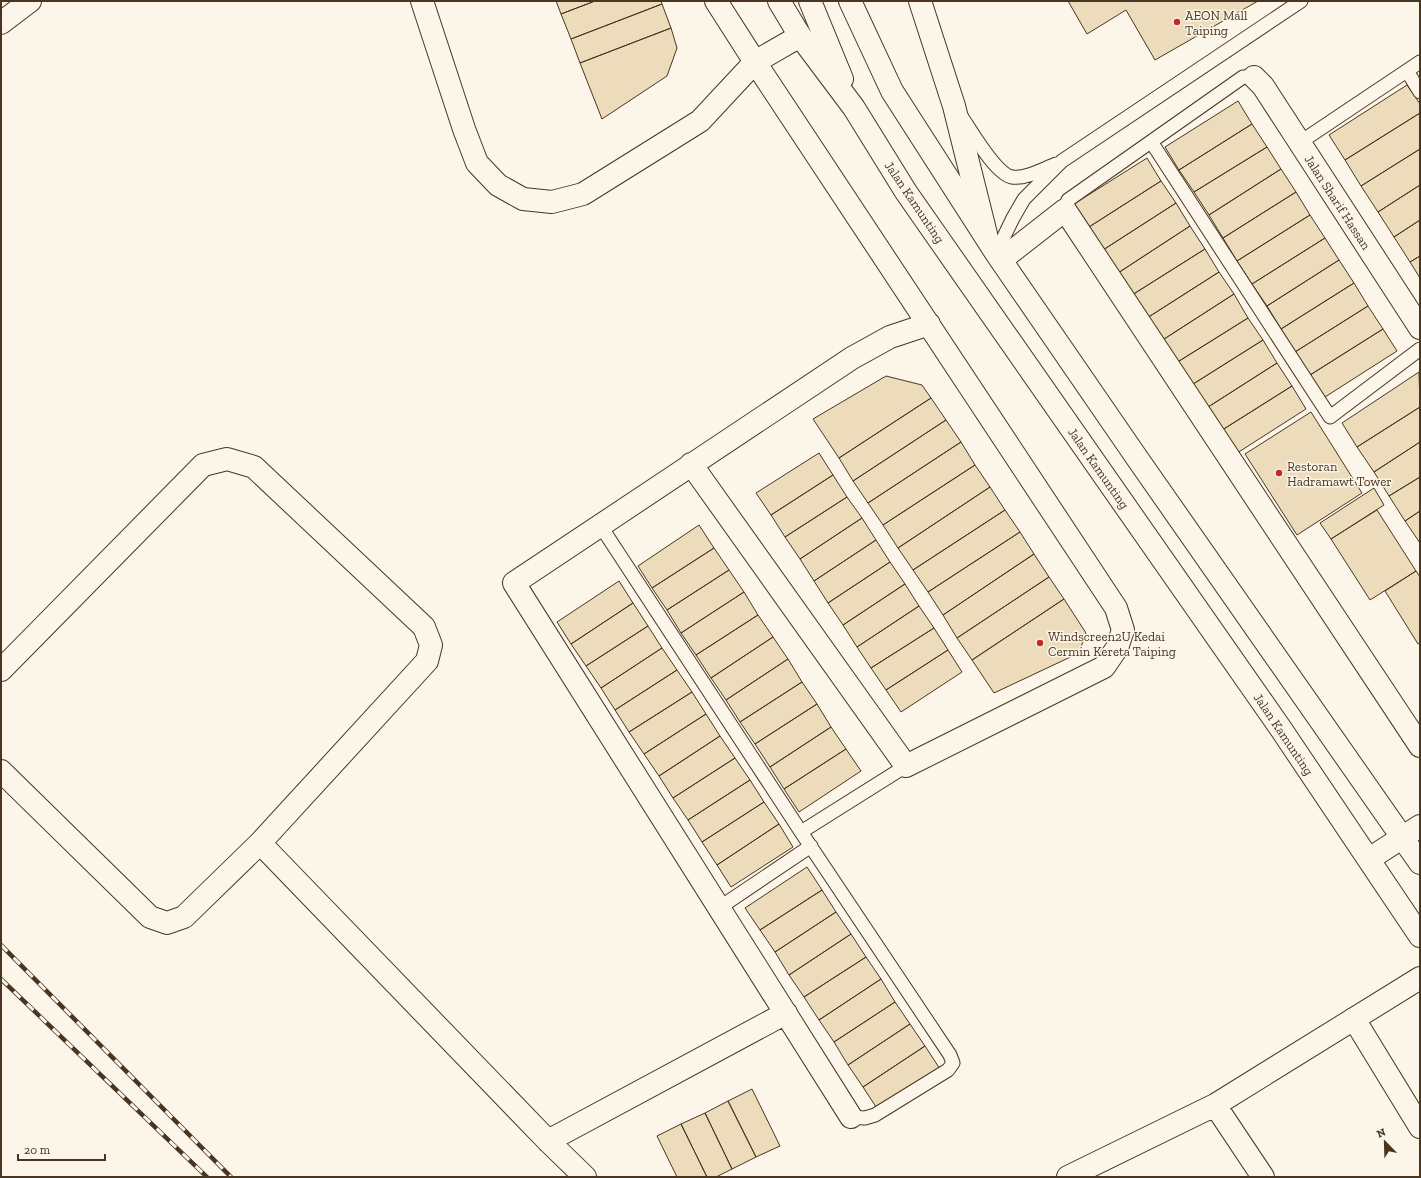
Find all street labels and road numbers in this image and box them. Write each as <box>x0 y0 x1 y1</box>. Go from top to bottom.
street label: Jalan Sharif Hassan <box>1301 152 1374 253</box>
street label: Jalan Kamunting <box>882 158 948 246</box>
street label: Jalan Kamunting <box>1065 425 1132 512</box>
street label: Jalan Kamunting <box>1251 690 1317 778</box>

